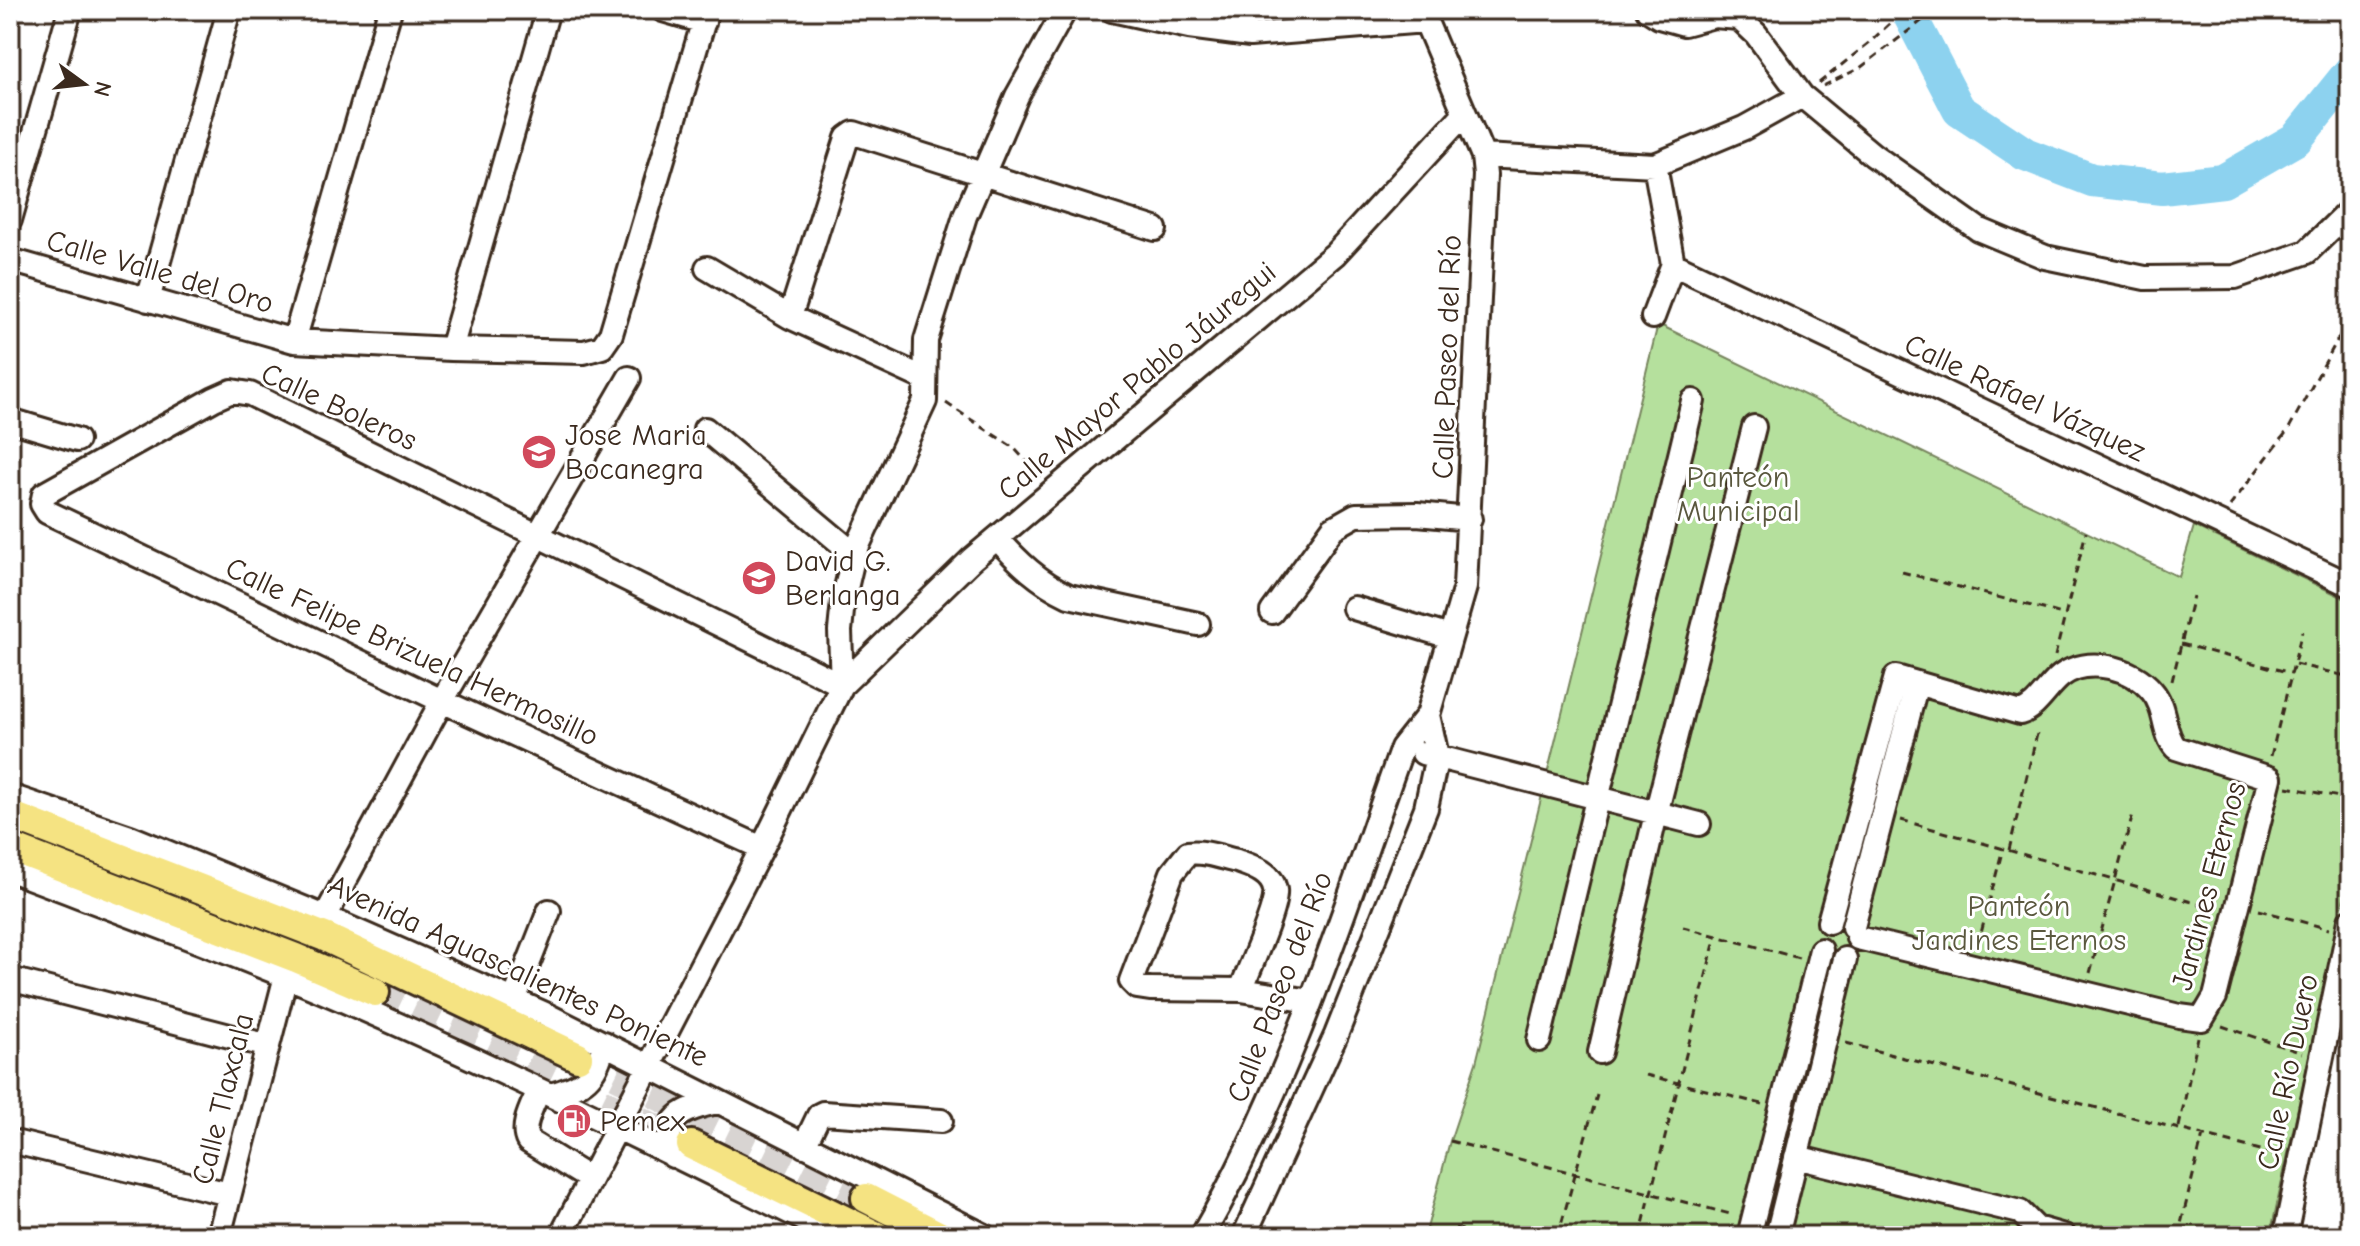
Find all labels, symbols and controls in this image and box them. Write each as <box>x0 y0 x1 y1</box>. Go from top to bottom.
north arrow <box>44 44 124 124</box>
text: N <box>88 79 117 99</box>
street label: Calle Valle del Oro <box>43 223 277 321</box>
street label: Calle Paseo del Río <box>1425 234 1469 480</box>
street label: Calle Mayor Pablo Jáuregui <box>991 254 1283 508</box>
street label: Calle Rafael Vázquez <box>1899 327 2151 469</box>
street label: Calle Boleros <box>256 356 422 458</box>
place label: Jose Maria Bocanegra <box>565 418 707 487</box>
school or university icon: Jose Maria Bocanegra <box>520 433 558 471</box>
park label: Panteón Municipal <box>1676 460 1800 529</box>
place label: David G. Berlanga <box>785 544 901 613</box>
street label: Calle Felipe Brizuela Hermosillo <box>220 550 604 754</box>
school or university icon: David G. Berlanga <box>740 559 778 597</box>
street label: Jardines Eternos <box>2164 778 2254 994</box>
street label: Avenida Aguascalientes Poniente <box>323 867 713 1075</box>
street label: Calle Paseo del Río <box>1220 867 1340 1107</box>
park label: Panteón Jardines Eternos <box>1912 889 2126 958</box>
street label: Calle Río Duero <box>2250 971 2326 1173</box>
street label: Calle Tlaxcala <box>185 1010 261 1188</box>
fuel station icon: Pemex <box>555 1102 593 1140</box>
place label: Pemex <box>600 1104 685 1139</box>

